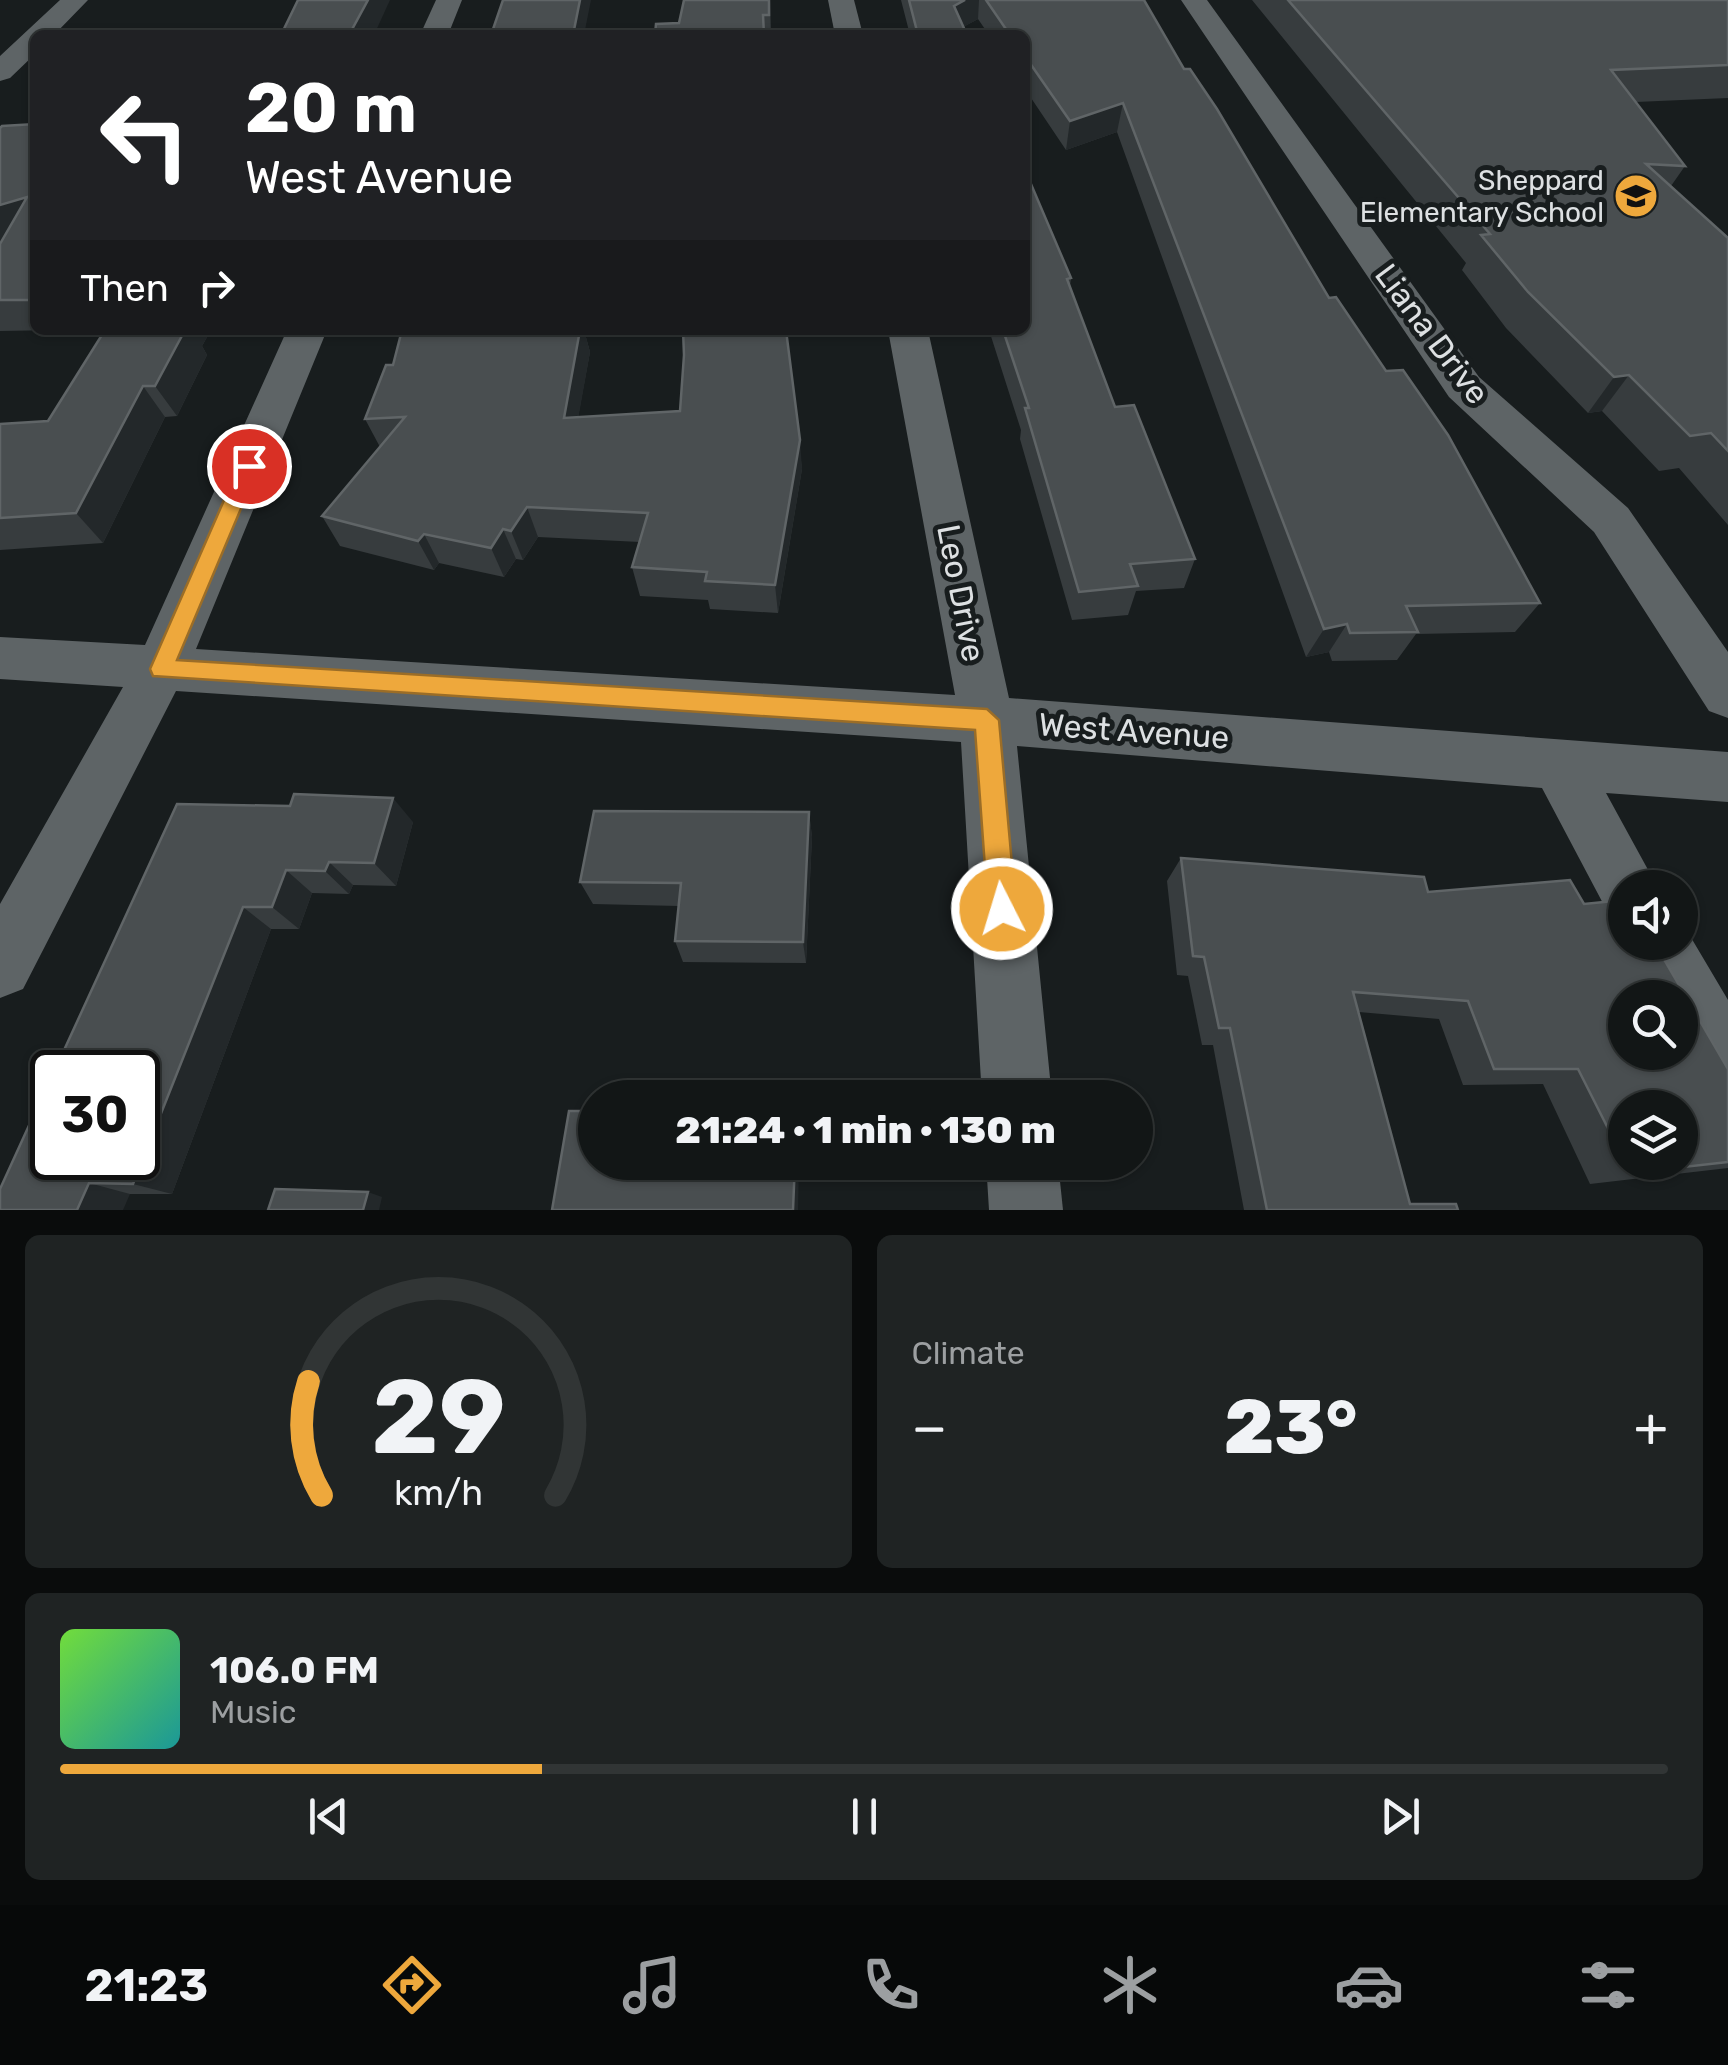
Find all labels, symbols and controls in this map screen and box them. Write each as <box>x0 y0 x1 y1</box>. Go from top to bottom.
text: 20 m <box>245 67 417 150</box>
icon: left <box>80 70 210 200</box>
text: West Avenue <box>245 151 513 204</box>
place label: Sheppard Elementary School <box>1360 164 1604 229</box>
school or university icon: Sheppard Elementary School <box>1613 173 1659 219</box>
street label: Liana Drive <box>1367 257 1497 411</box>
icon: right <box>189 260 244 315</box>
text: Then <box>80 265 169 311</box>
pin <box>207 424 292 509</box>
icon: arrive <box>222 439 277 494</box>
street label: Leo Drive <box>929 521 993 665</box>
street label: West Avenue <box>1038 705 1230 757</box>
position arrow <box>950 857 1054 961</box>
map controls <box>1608 870 1698 1180</box>
button: sound <box>1608 870 1698 960</box>
button: search <box>1608 980 1698 1070</box>
speed limit sign: 30 <box>30 1050 160 1180</box>
button: layers <box>1608 1090 1698 1180</box>
text: 21:24 · 1 min · 130 m <box>675 1107 1056 1153</box>
text: Climate <box>912 1334 1025 1372</box>
text: 29 <box>371 1356 505 1479</box>
text: 23° <box>1224 1383 1357 1472</box>
text: − <box>912 1395 947 1460</box>
text: + <box>1634 1395 1668 1460</box>
text: km/h <box>394 1472 483 1514</box>
text: 106.0 FM <box>210 1647 379 1693</box>
text: Music <box>210 1693 296 1731</box>
icon: previous <box>301 1789 356 1844</box>
icon: pause <box>837 1789 892 1844</box>
icon: next <box>1373 1789 1428 1844</box>
icon: directions <box>377 1950 447 2020</box>
icon: music <box>617 1950 687 2020</box>
icon: phone <box>856 1950 926 2020</box>
icon: climate <box>1095 1950 1165 2020</box>
icon: car <box>1334 1950 1404 2020</box>
icon: filters <box>1573 1950 1643 2020</box>
text: 21:23 <box>85 1959 208 2012</box>

